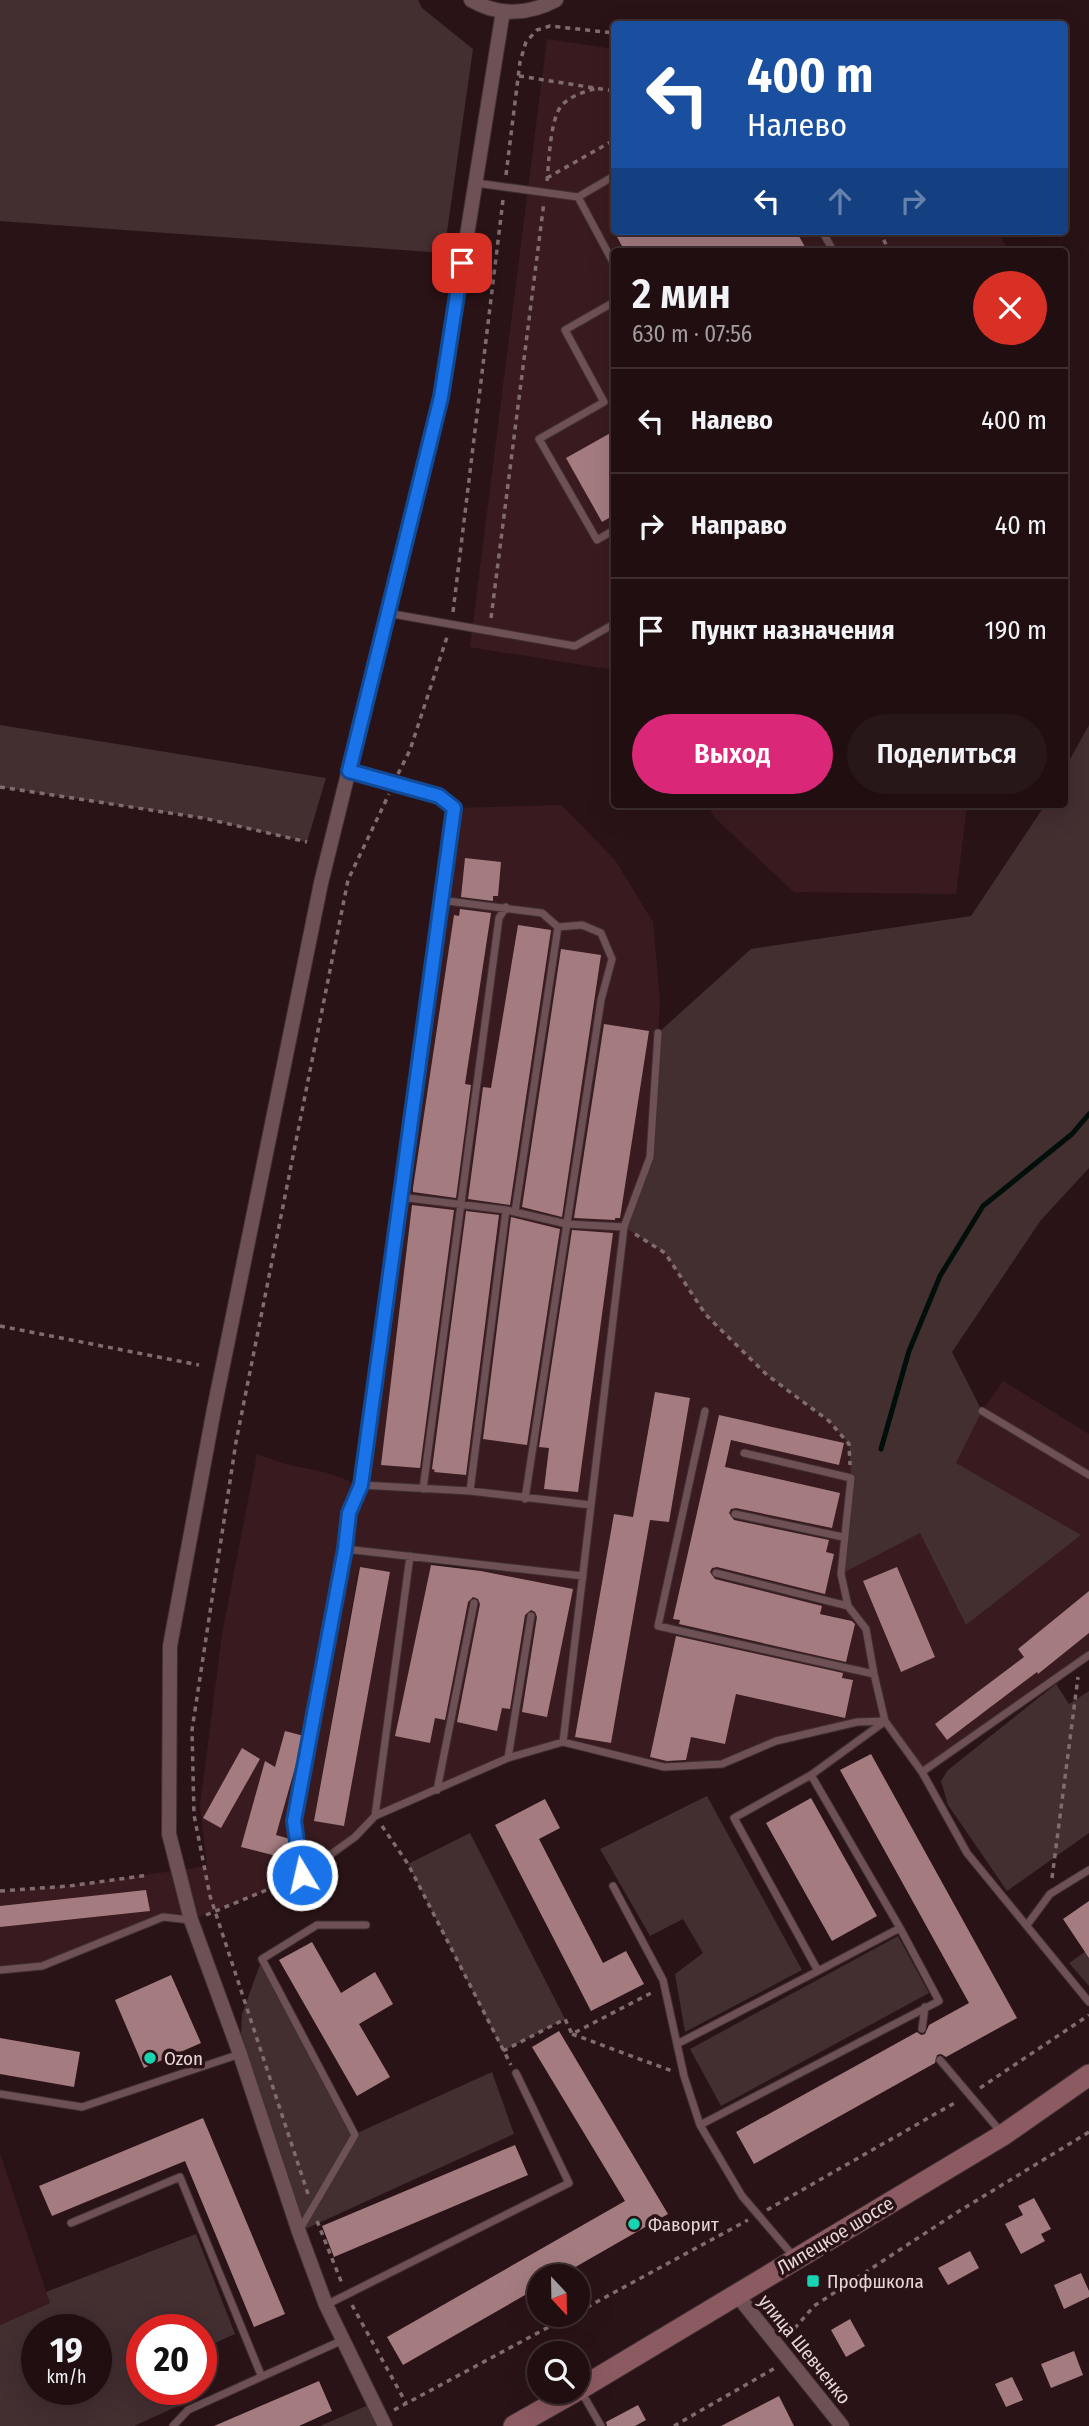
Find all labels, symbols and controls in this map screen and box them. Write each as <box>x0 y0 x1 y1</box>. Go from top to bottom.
text: 400 m <box>747 46 873 105</box>
icon: left <box>632 49 723 140</box>
text: Налево <box>747 106 847 144</box>
icon: left <box>748 182 786 220</box>
icon: ahead <box>821 182 859 220</box>
icon: right <box>894 182 932 220</box>
pin <box>432 233 492 293</box>
icon: arrive <box>443 244 481 282</box>
text: 2 мин <box>632 269 731 319</box>
button: close <box>973 271 1047 345</box>
text: 630 m · 07:56 <box>632 320 752 348</box>
icon: left <box>632 402 670 440</box>
text: Налево <box>691 405 773 436</box>
text: 400 m <box>981 405 1047 436</box>
icon: right <box>632 507 670 545</box>
text: Направо <box>691 510 787 541</box>
text: 40 m <box>995 510 1047 541</box>
icon: arrive <box>632 612 670 650</box>
text: Пункт назначения <box>691 615 895 646</box>
text: 190 m <box>985 615 1047 646</box>
button: Выход <box>632 714 833 794</box>
button: Поделиться <box>847 714 1047 794</box>
position arrow <box>265 1838 339 1912</box>
place label: Ozon <box>164 2047 203 2070</box>
marker: Ozon <box>142 2050 158 2066</box>
street label: Липецкое шоссе <box>773 2192 898 2279</box>
place label: Фаворит <box>648 2213 719 2236</box>
marker: Фаворит <box>626 2216 642 2232</box>
north arrow <box>527 2264 590 2328</box>
map controls <box>527 2264 590 2404</box>
place label: Профшкола <box>827 2270 924 2293</box>
marker: Профшкола <box>805 2273 821 2289</box>
street label: улица Шевченко <box>754 2290 856 2409</box>
speed limit sign: 20 <box>126 2314 217 2405</box>
text: 19 <box>50 2329 83 2371</box>
button: search <box>527 2341 590 2404</box>
text: km/h <box>46 2366 87 2388</box>

